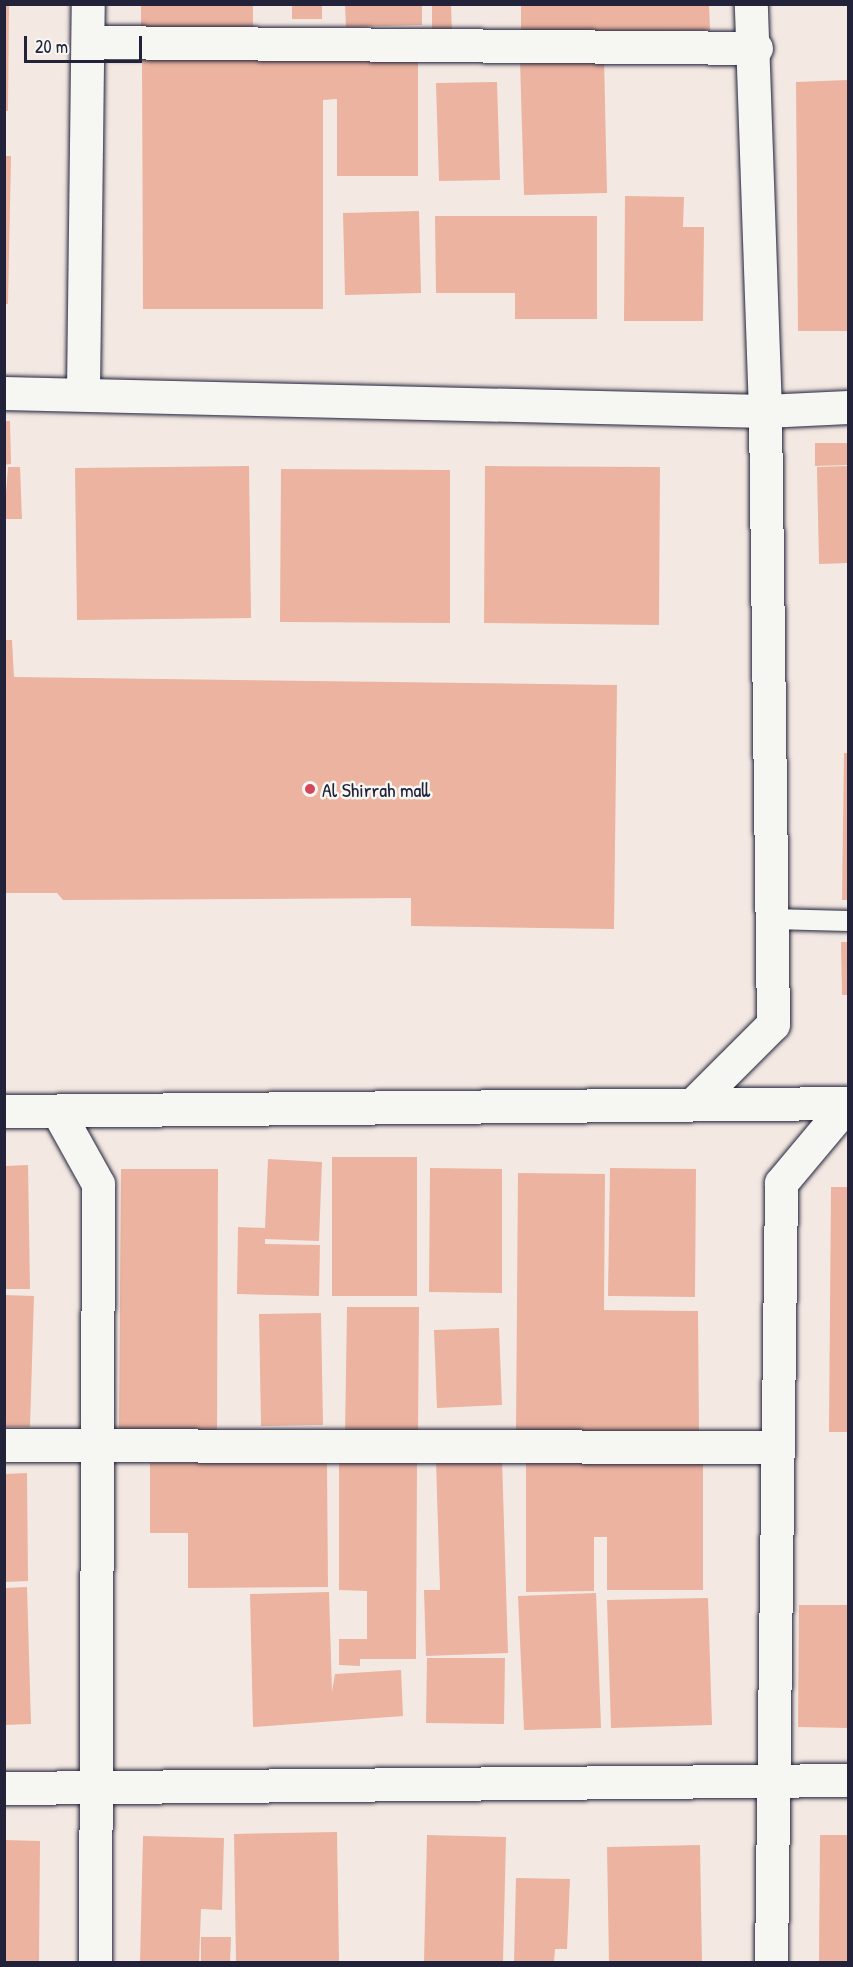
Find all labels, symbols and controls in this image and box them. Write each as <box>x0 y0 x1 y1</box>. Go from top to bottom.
scale bar <box>27 24 146 62</box>
text: 20 m <box>35 34 68 59</box>
place label: Al Shirrah mall <box>322 777 430 801</box>
marker: Al Shirrah mall <box>303 782 317 796</box>

